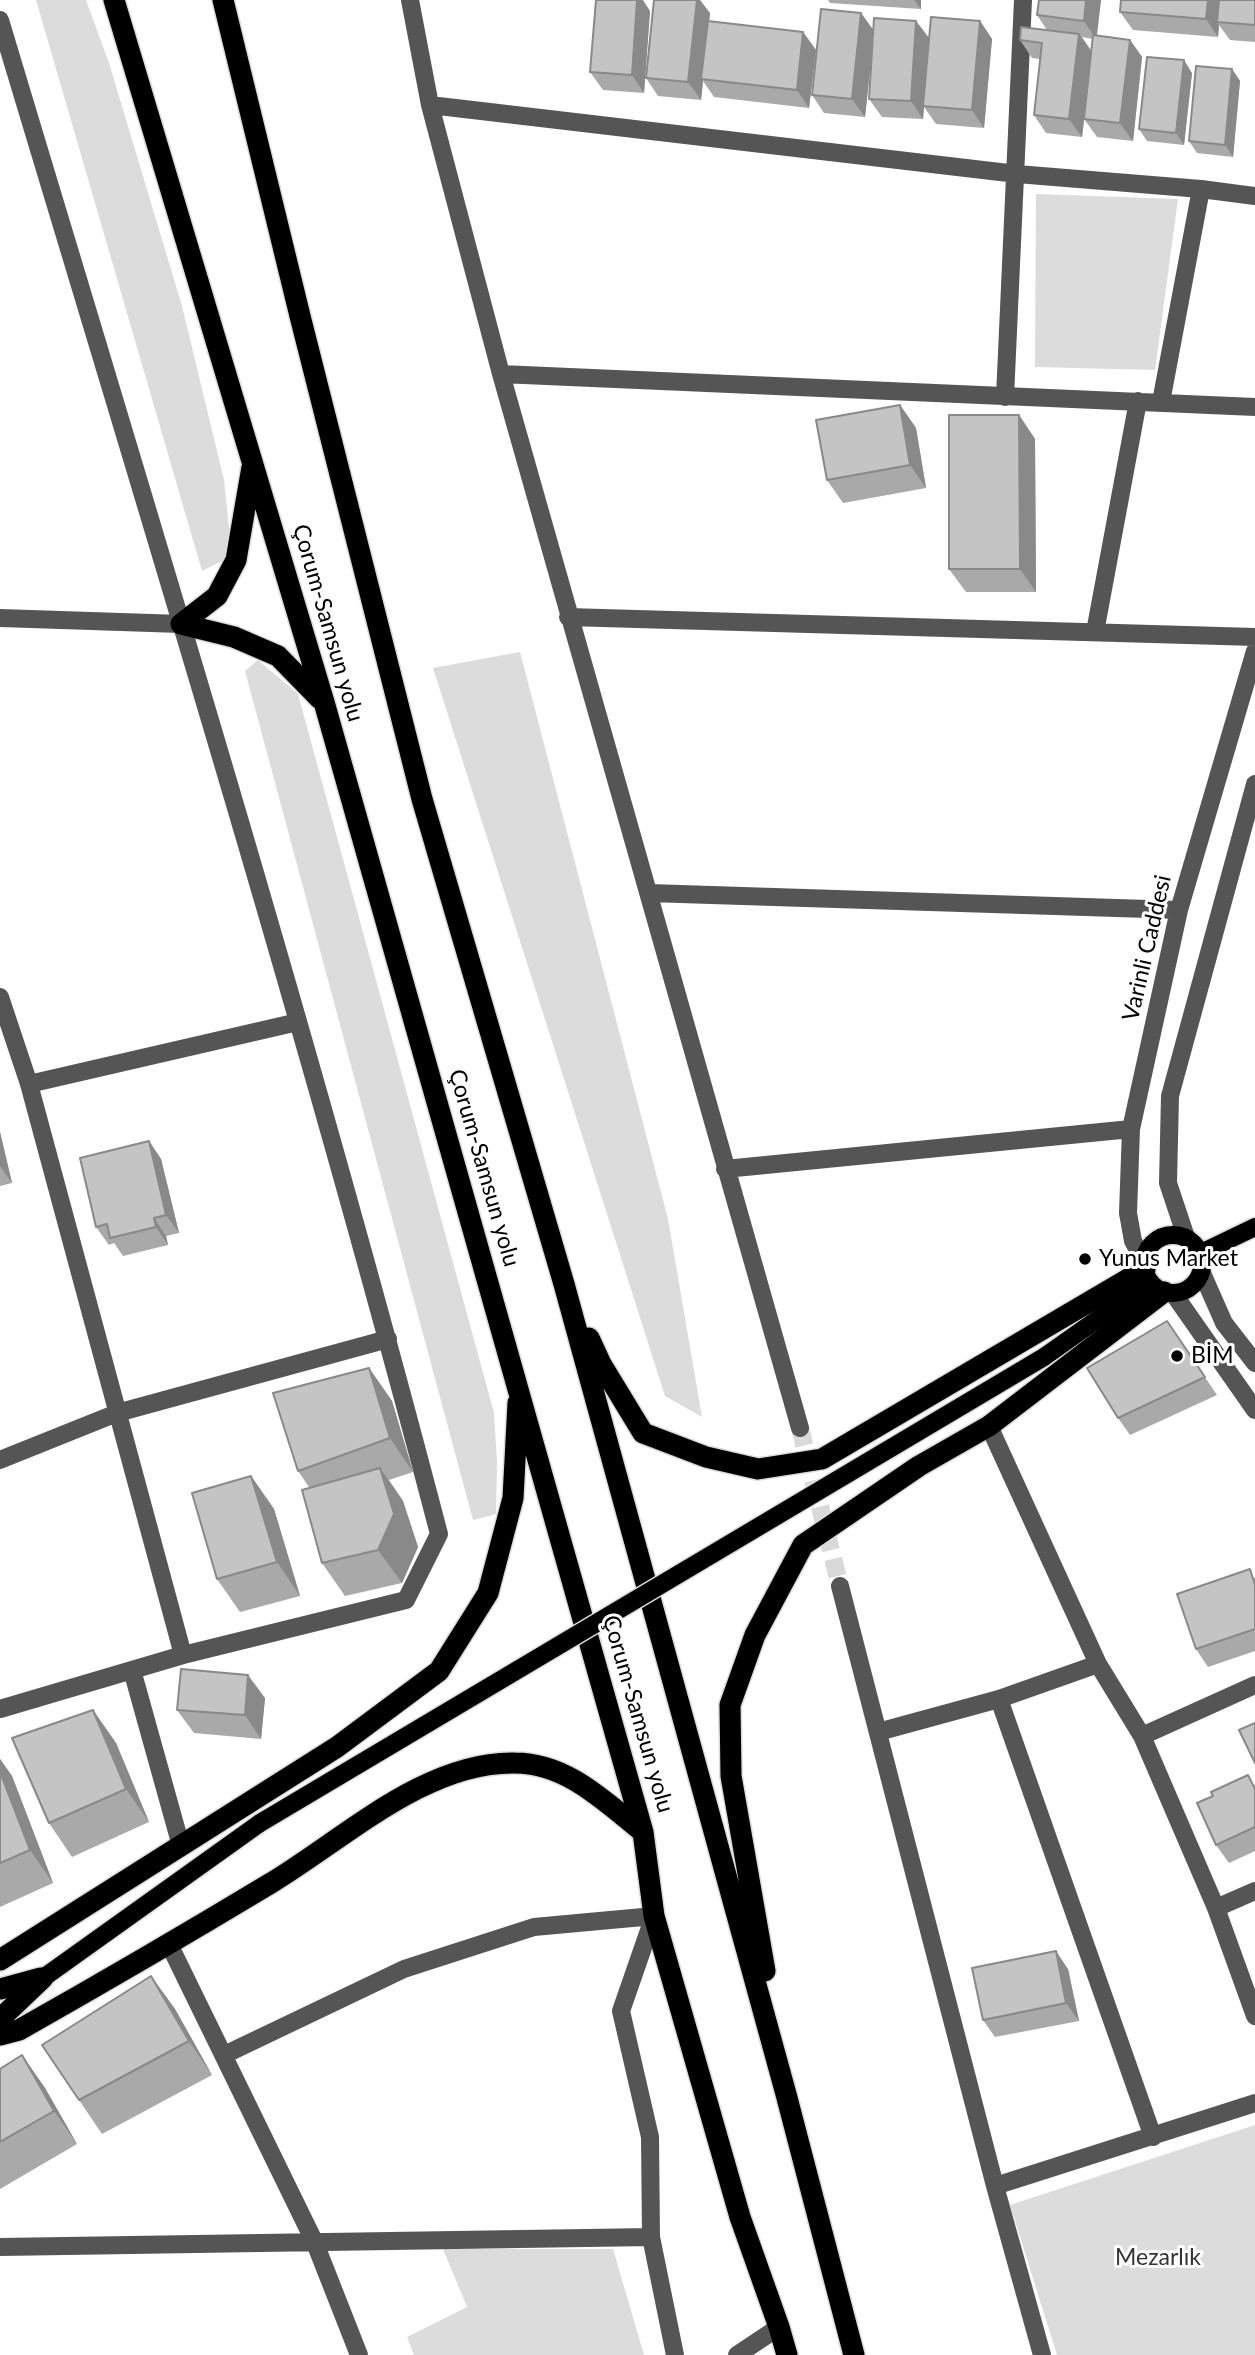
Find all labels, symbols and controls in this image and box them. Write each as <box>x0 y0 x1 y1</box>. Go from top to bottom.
street label: Çorum-Samsun yolu <box>287 521 369 725</box>
street label: Varinli Caddesi <box>1117 872 1177 1024</box>
street label: Çorum-Samsun yolu <box>443 1066 525 1270</box>
place label: Yunus Market <box>1099 1245 1238 1273</box>
marker: Yunus Market <box>1077 1251 1093 1267</box>
place label: BİM <box>1191 1342 1234 1370</box>
marker: BİM <box>1169 1348 1185 1364</box>
street label: Çorum-Samsun yolu <box>597 1612 679 1816</box>
park label: Mezarlık <box>1115 2244 1201 2272</box>

